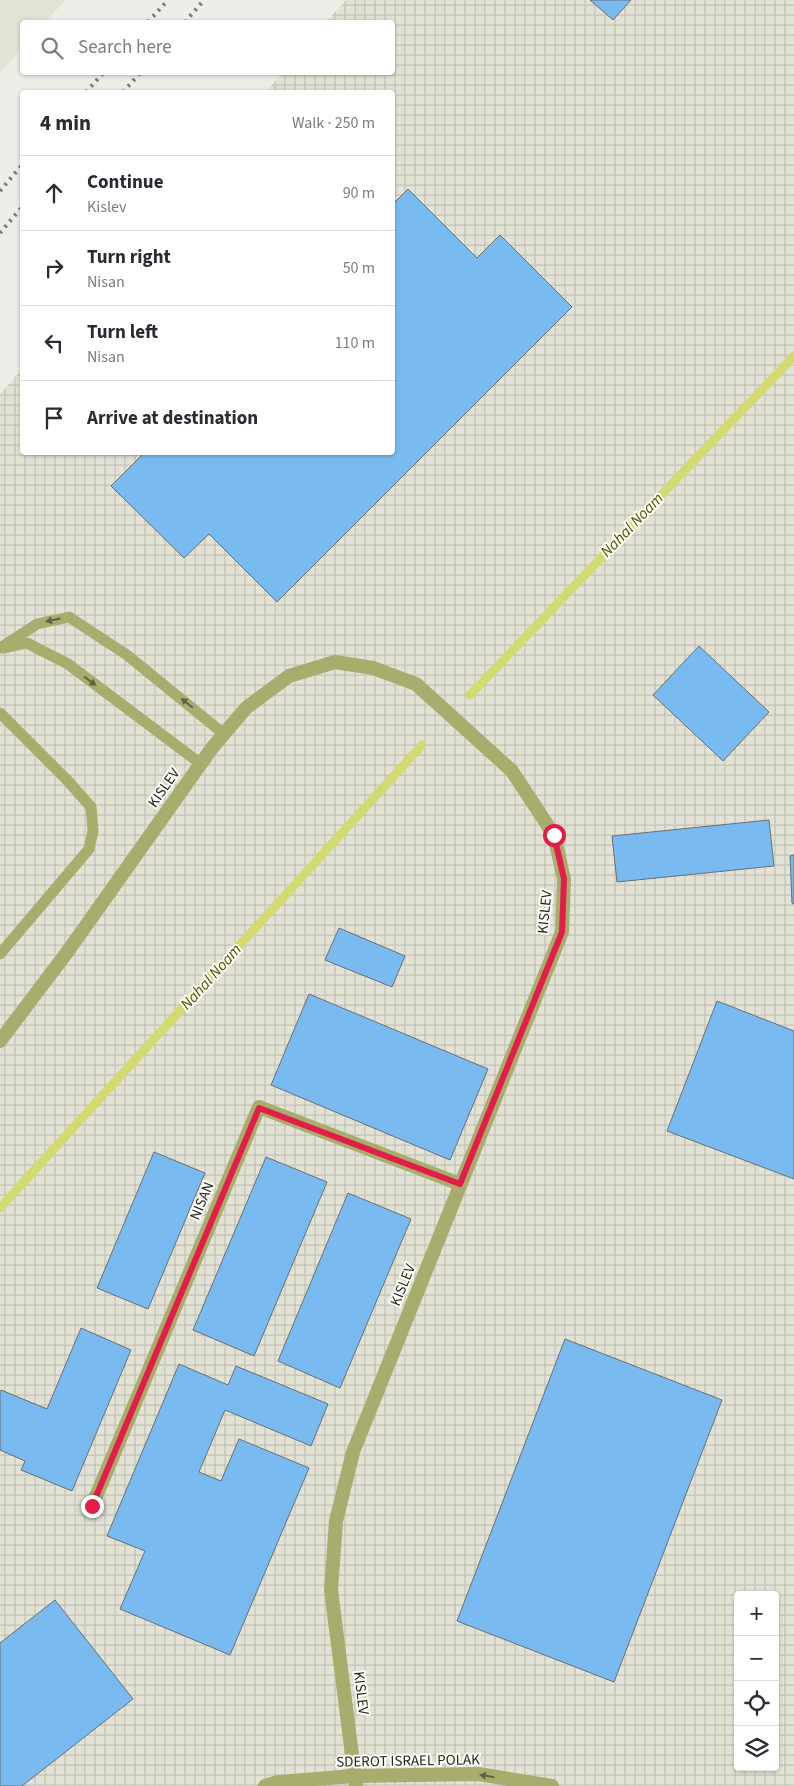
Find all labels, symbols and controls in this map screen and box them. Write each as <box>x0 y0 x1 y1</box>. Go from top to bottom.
search box <box>20 20 395 75</box>
icon: search <box>38 34 66 62</box>
text: Search here <box>78 34 172 61</box>
text: 4 min <box>40 108 91 138</box>
text: Walk · 250 m <box>292 112 375 134</box>
text: Continue <box>87 169 164 196</box>
icon: ahead <box>40 179 68 207</box>
text: 90 m <box>343 182 375 204</box>
text: Kislev <box>87 196 126 218</box>
text: Turn right <box>87 244 171 271</box>
icon: right <box>40 254 68 282</box>
text: 50 m <box>343 257 375 279</box>
text: Nisan <box>87 271 125 293</box>
text: Turn left <box>87 319 158 346</box>
icon: left <box>40 329 68 357</box>
text: 110 m <box>335 332 375 354</box>
text: Nisan <box>87 346 125 368</box>
icon: arrive <box>40 404 68 432</box>
text: Arrive at destination <box>87 405 258 432</box>
water label: Nahal Noam <box>596 488 668 562</box>
one-way arrow <box>45 616 60 624</box>
one-way arrow <box>83 676 97 686</box>
one-way arrow <box>180 698 193 709</box>
street label: KISLEV <box>143 764 185 812</box>
route start <box>543 824 566 847</box>
street label: KISLEV <box>532 889 558 935</box>
water label: Nahal Noam <box>175 939 247 1015</box>
street label: NISAN <box>185 1179 219 1223</box>
street label: KISLEV <box>385 1261 421 1309</box>
route end <box>81 1495 104 1518</box>
map controls <box>734 1591 779 1771</box>
button: + <box>734 1591 779 1636</box>
button: − <box>734 1636 779 1681</box>
street label: KISLEV <box>348 1670 374 1716</box>
button: locate <box>734 1681 779 1726</box>
button: layers <box>734 1726 779 1771</box>
street label: SDEROT ISRAEL POLAK <box>336 1749 480 1773</box>
one-way arrow <box>478 1771 494 1779</box>

